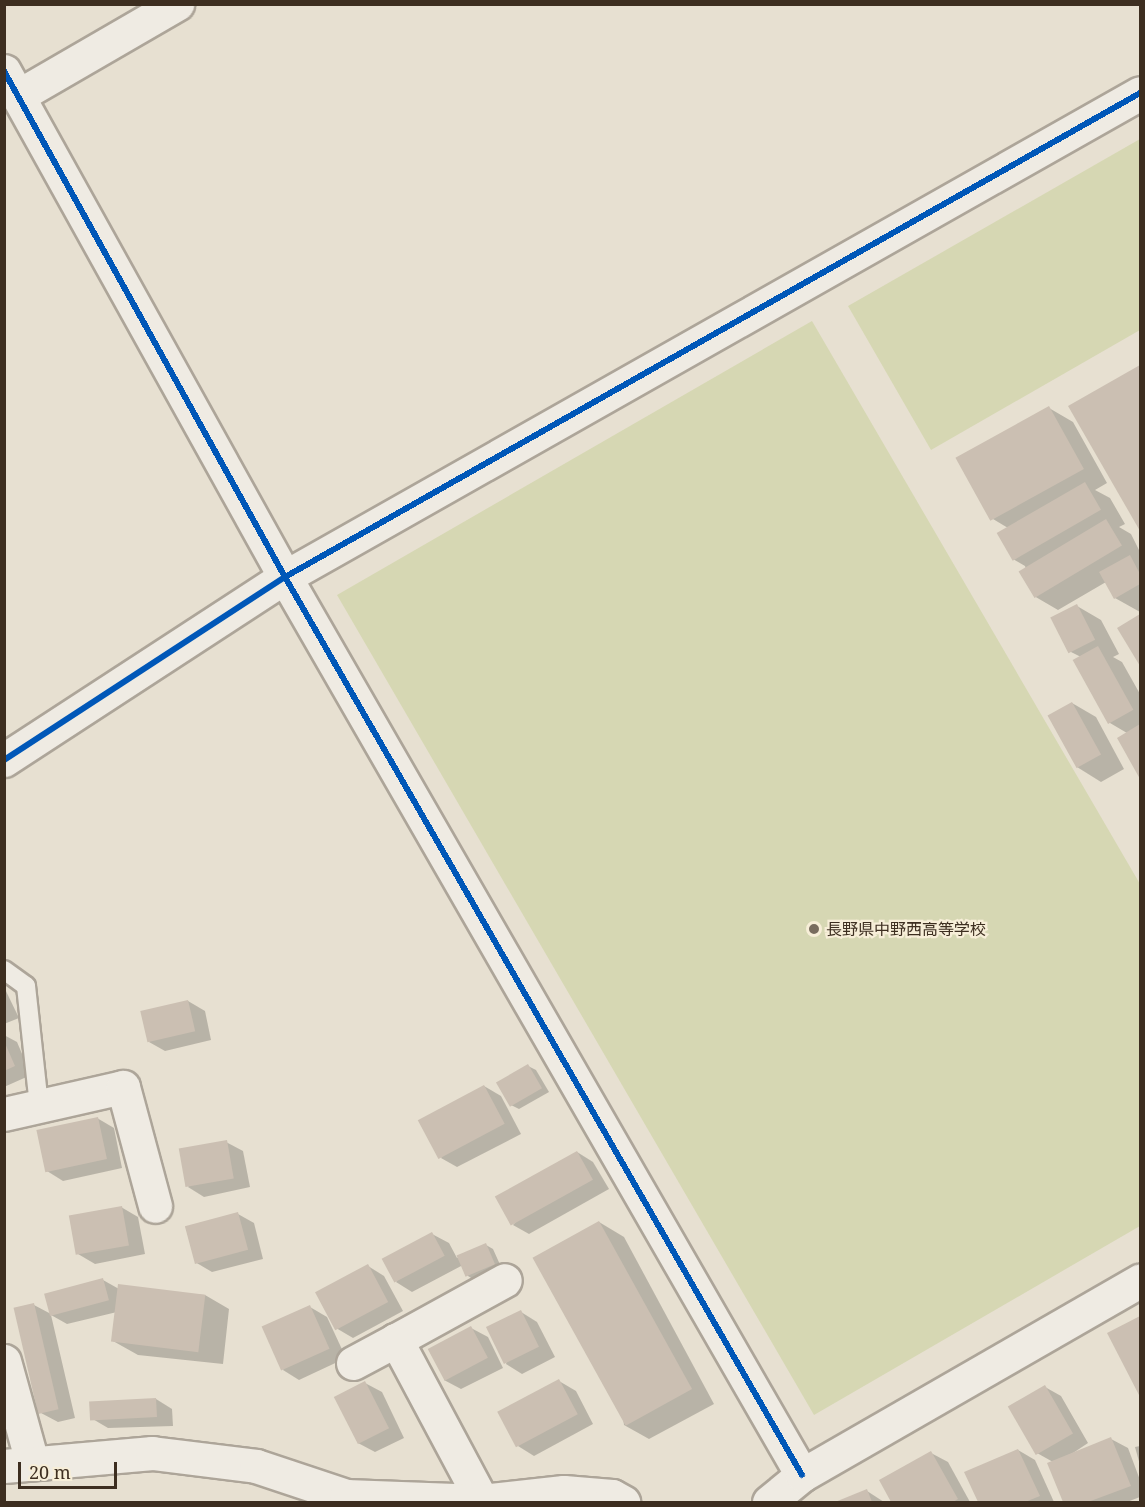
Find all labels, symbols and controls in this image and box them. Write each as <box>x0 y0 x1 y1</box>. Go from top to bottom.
place label: 長野県中野西高等学校 <box>826 919 986 939</box>
marker: 長野県中野西高等学校 <box>807 922 821 936</box>
scale bar <box>21 1450 120 1488</box>
text: 20 m <box>29 1460 71 1484</box>

